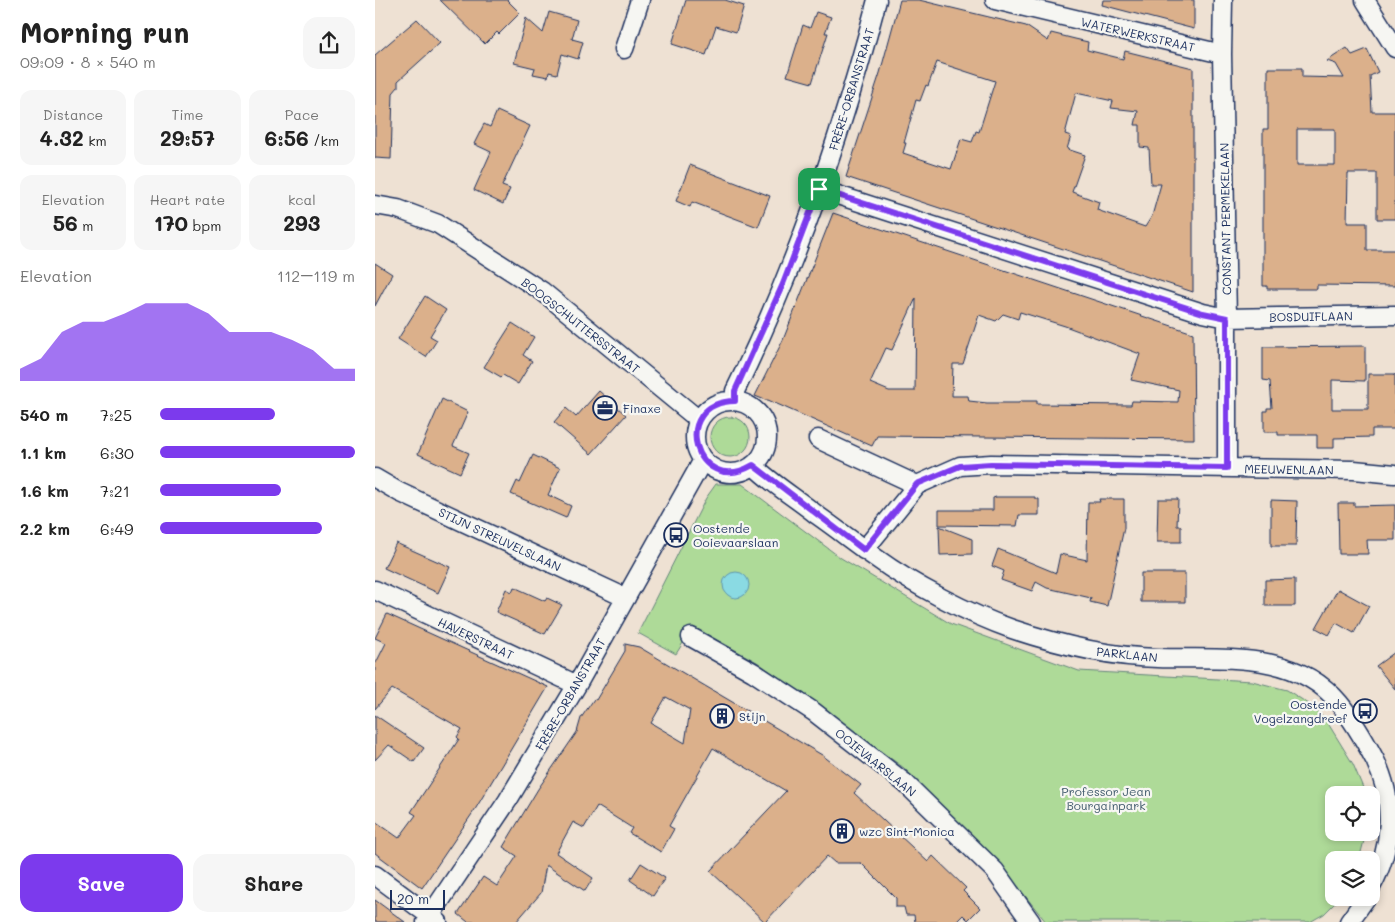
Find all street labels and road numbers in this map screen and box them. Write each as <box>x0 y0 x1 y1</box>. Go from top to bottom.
street label: WATERWERKSTRAAT <box>1079 13 1197 55</box>
street label: FRÈRE-ORBANSTRAAT <box>825 26 877 152</box>
street label: CONSTANT PERMEKELAAN <box>1216 143 1234 295</box>
street label: BOOGSCHUTTERSSTRAAT <box>518 274 644 377</box>
street label: BOSDUIFLAAN <box>1269 307 1353 325</box>
street label: MEEUWENLAAN <box>1244 460 1334 478</box>
street label: STIJN STREUVELSLAAN <box>436 504 564 574</box>
street label: HAVERSTRAAT <box>436 613 517 663</box>
street label: FRÈRE-ORBANSTRAAT <box>531 635 609 753</box>
street label: PARKLAAN <box>1096 643 1158 665</box>
street label: OOIEVAARSLAAN <box>832 724 920 800</box>

